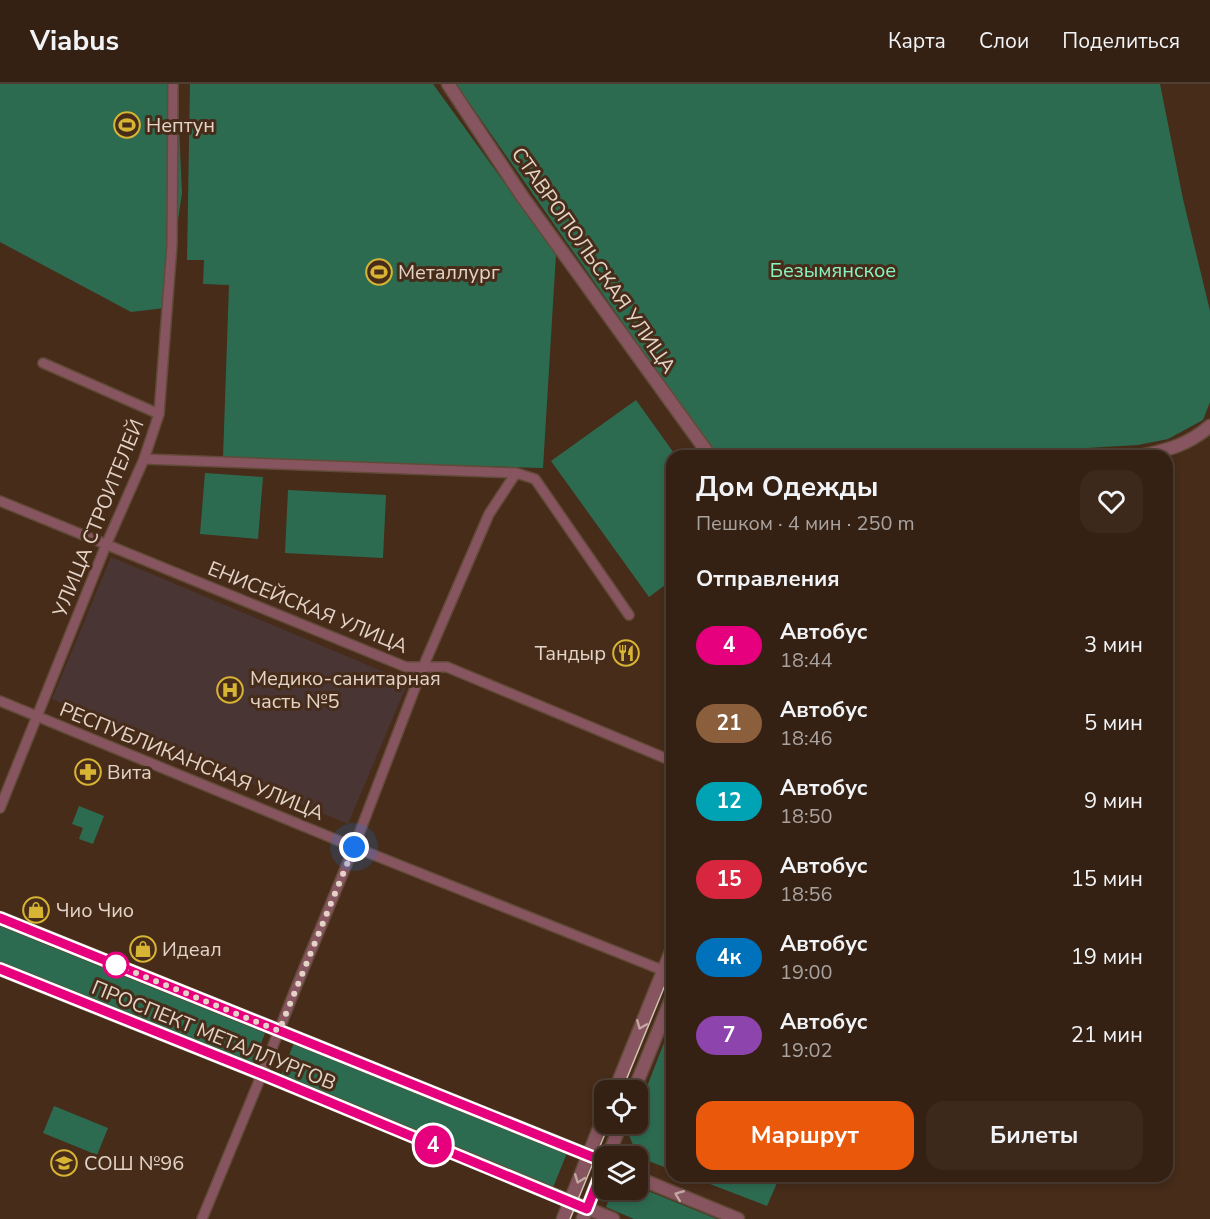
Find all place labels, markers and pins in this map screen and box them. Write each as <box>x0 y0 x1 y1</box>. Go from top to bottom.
sports icon: Нептун <box>112 110 142 140</box>
place label: Нептун <box>146 112 215 139</box>
sports icon: Металлург <box>364 257 394 287</box>
place label: Металлург <box>398 259 500 286</box>
restaurant icon: Тандыр <box>611 638 641 668</box>
place label: Тандыр <box>535 640 606 667</box>
place label: Медико-санитарная часть №5 <box>250 665 441 715</box>
hospital icon: Медико-санитарная часть №5 <box>215 675 245 705</box>
pharmacy icon: Вита <box>73 757 103 787</box>
place label: Вита <box>107 759 152 786</box>
shop icon: Чио Чио <box>21 895 51 925</box>
place label: Чио Чио <box>56 897 134 924</box>
shop icon: Идеал <box>128 934 158 964</box>
place label: Идеал <box>162 936 222 963</box>
unlabelled marker <box>103 952 129 978</box>
school or university icon: СОШ №96 <box>49 1148 79 1178</box>
place label: СОШ №96 <box>84 1150 184 1177</box>

